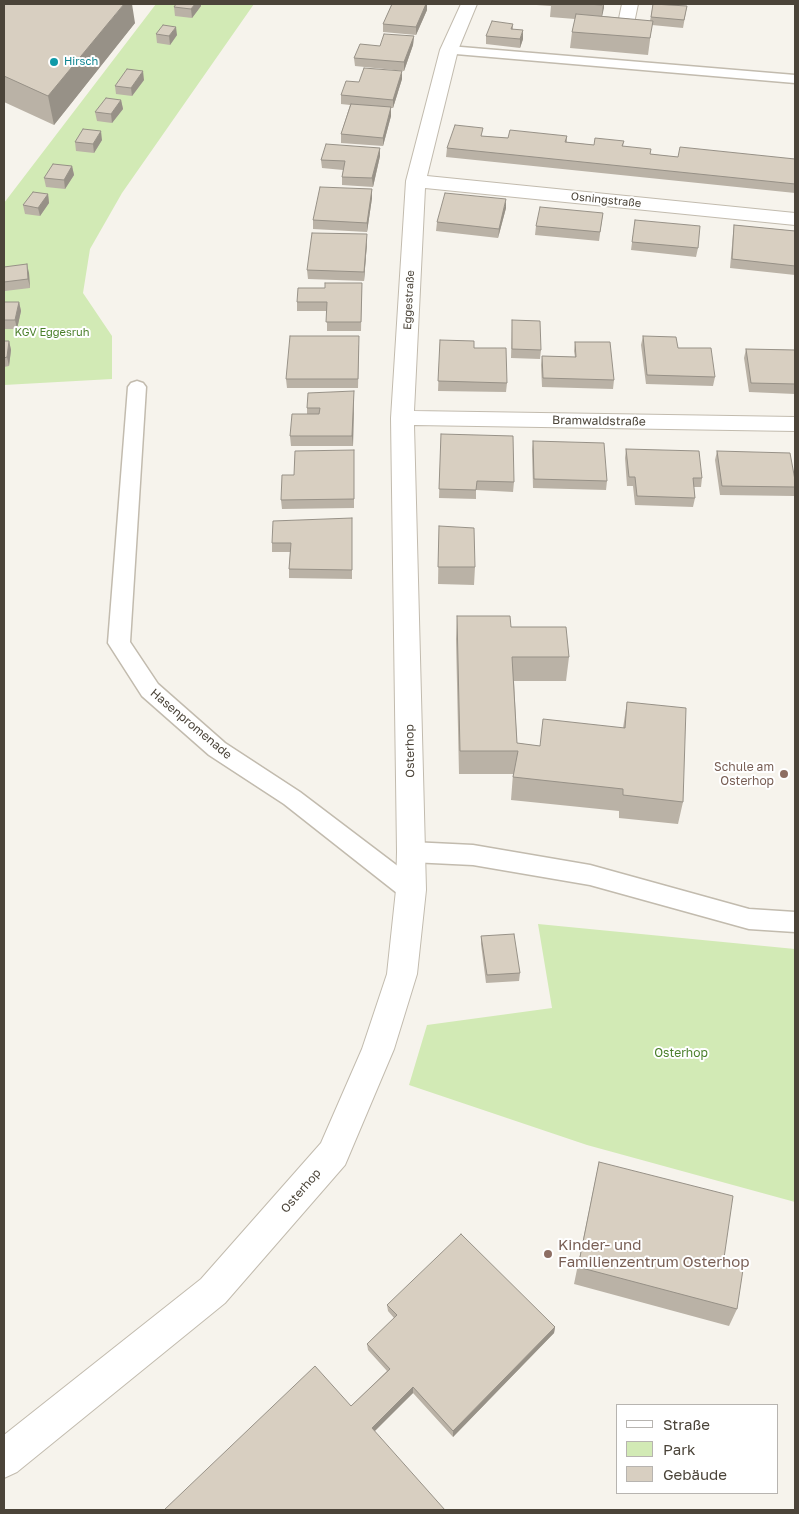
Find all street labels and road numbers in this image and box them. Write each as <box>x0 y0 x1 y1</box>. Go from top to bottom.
street label: Osningstraße <box>570 190 642 210</box>
street label: Eggestraße <box>401 270 417 330</box>
street label: Bramwaldstraße <box>552 413 646 429</box>
street label: Hasenpromenade <box>147 686 235 762</box>
street label: Osterhop <box>402 724 418 778</box>
street label: Osterhop <box>278 1166 324 1216</box>

